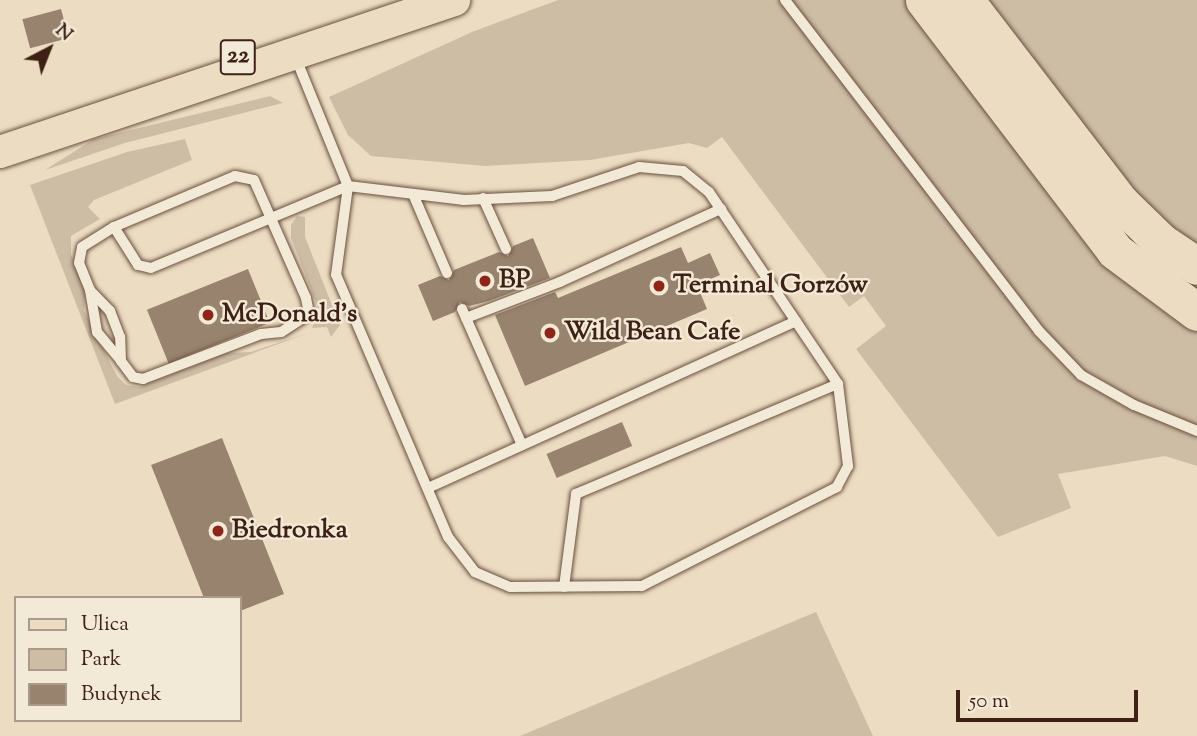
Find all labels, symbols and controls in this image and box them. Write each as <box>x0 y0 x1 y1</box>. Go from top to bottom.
north arrow <box>14 14 84 84</box>
text: N <box>49 18 78 48</box>
road number: 22 <box>219 36 257 78</box>
place label: BP <box>499 265 530 297</box>
place label: Terminal Gorzów <box>673 270 868 302</box>
marker: BP <box>477 273 493 289</box>
marker: Terminal Gorzów <box>651 278 667 294</box>
place label: McDonald's <box>222 299 357 331</box>
marker: McDonald's <box>200 307 216 323</box>
place label: Wild Bean Cafe <box>564 317 740 349</box>
marker: Wild Bean Cafe <box>542 325 558 341</box>
place label: Biedronka <box>232 515 348 547</box>
marker: Biedronka <box>210 523 226 539</box>
legend <box>14 596 242 722</box>
text: Ulica <box>81 610 129 640</box>
text: Park <box>81 645 121 675</box>
scale bar <box>959 676 1141 720</box>
text: Budynek <box>81 680 162 710</box>
text: 50 m <box>969 687 1009 717</box>

